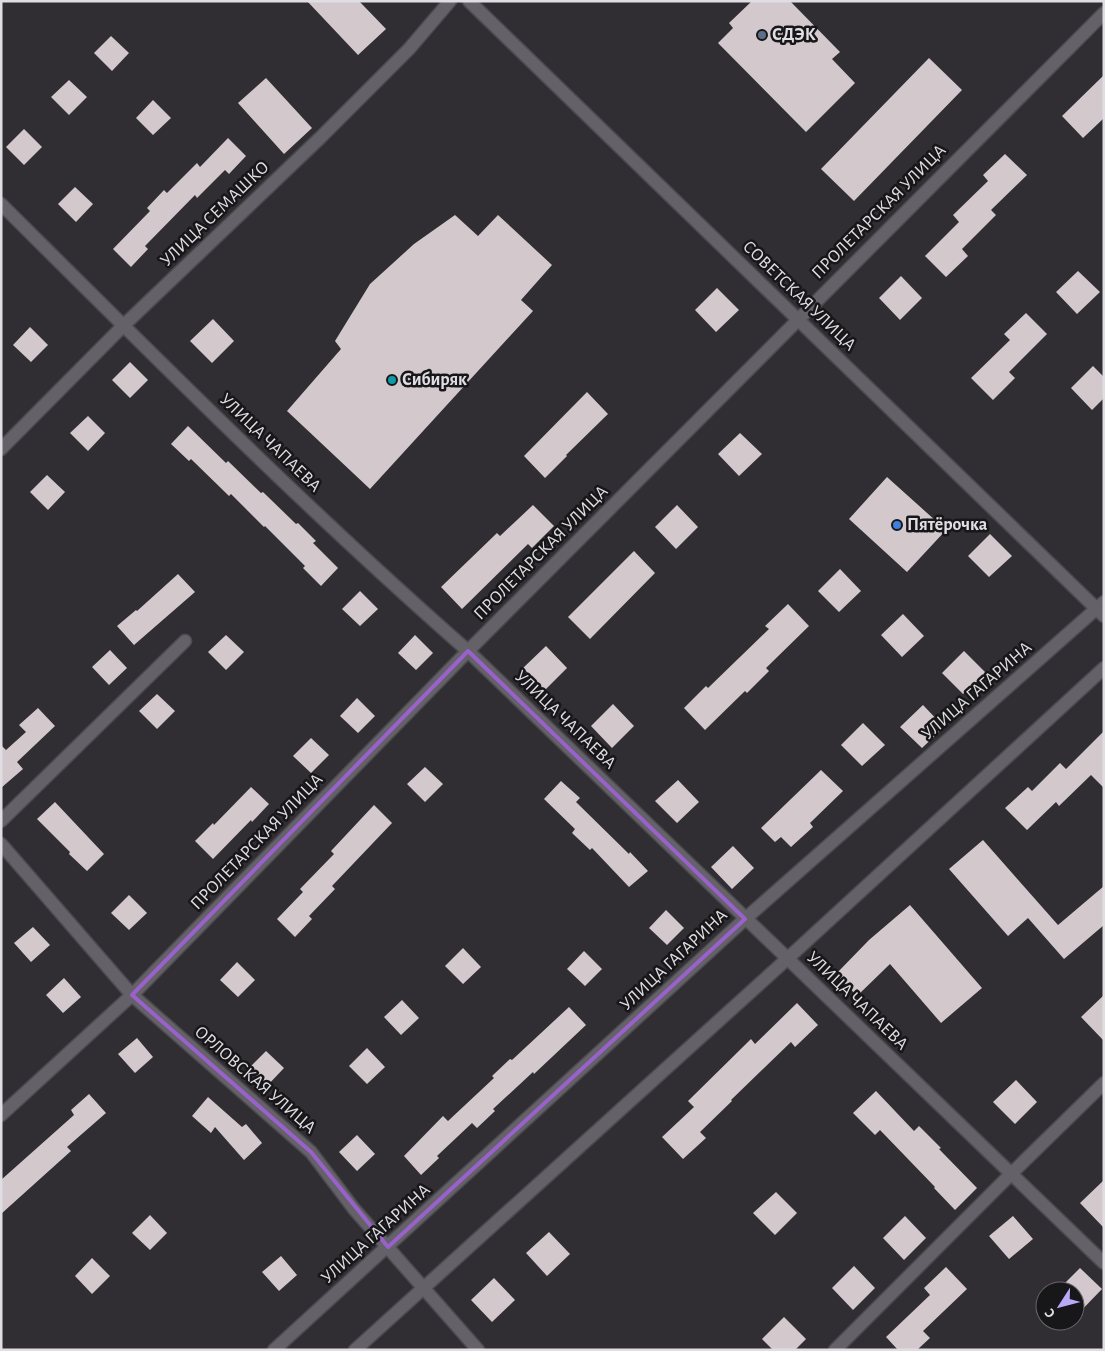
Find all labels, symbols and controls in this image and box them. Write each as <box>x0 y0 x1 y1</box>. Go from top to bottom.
place label: СДЭК <box>772 26 816 44</box>
marker: СДЭК <box>756 29 768 41</box>
street label: ПРОЛЕТАРСКАЯ УЛИЦА <box>808 141 950 283</box>
street label: УЛИЦА СЕМАШКО <box>157 158 273 270</box>
street label: СОВЕТСКАЯ УЛИЦА <box>739 237 859 355</box>
place label: Сибиряк <box>402 371 467 389</box>
marker: Сибиряк <box>386 374 398 386</box>
street label: УЛИЦА ЧАПАЕВА <box>216 390 324 496</box>
street label: ПРОЛЕТАРСКАЯ УЛИЦА <box>470 482 612 624</box>
place label: Пятёрочка <box>907 516 988 534</box>
marker: Пятёрочка <box>891 519 903 531</box>
street label: УЛИЦА ГАГАРИНА <box>919 638 1036 743</box>
street label: УЛИЦА ЧАПАЕВА <box>511 667 619 773</box>
street label: ПРОЛЕТАРСКАЯ УЛИЦА <box>188 770 327 914</box>
street label: УЛИЦА ГАГАРИНА <box>617 906 731 1014</box>
street label: УЛИЦА ЧАПАЕВА <box>803 948 911 1054</box>
street label: ОРЛОВСКАЯ УЛИЦА <box>191 1023 319 1138</box>
street label: УЛИЦА ГАГАРИНА <box>318 1180 434 1287</box>
north arrow <box>1035 1281 1085 1331</box>
text: С <box>1042 1306 1058 1320</box>

